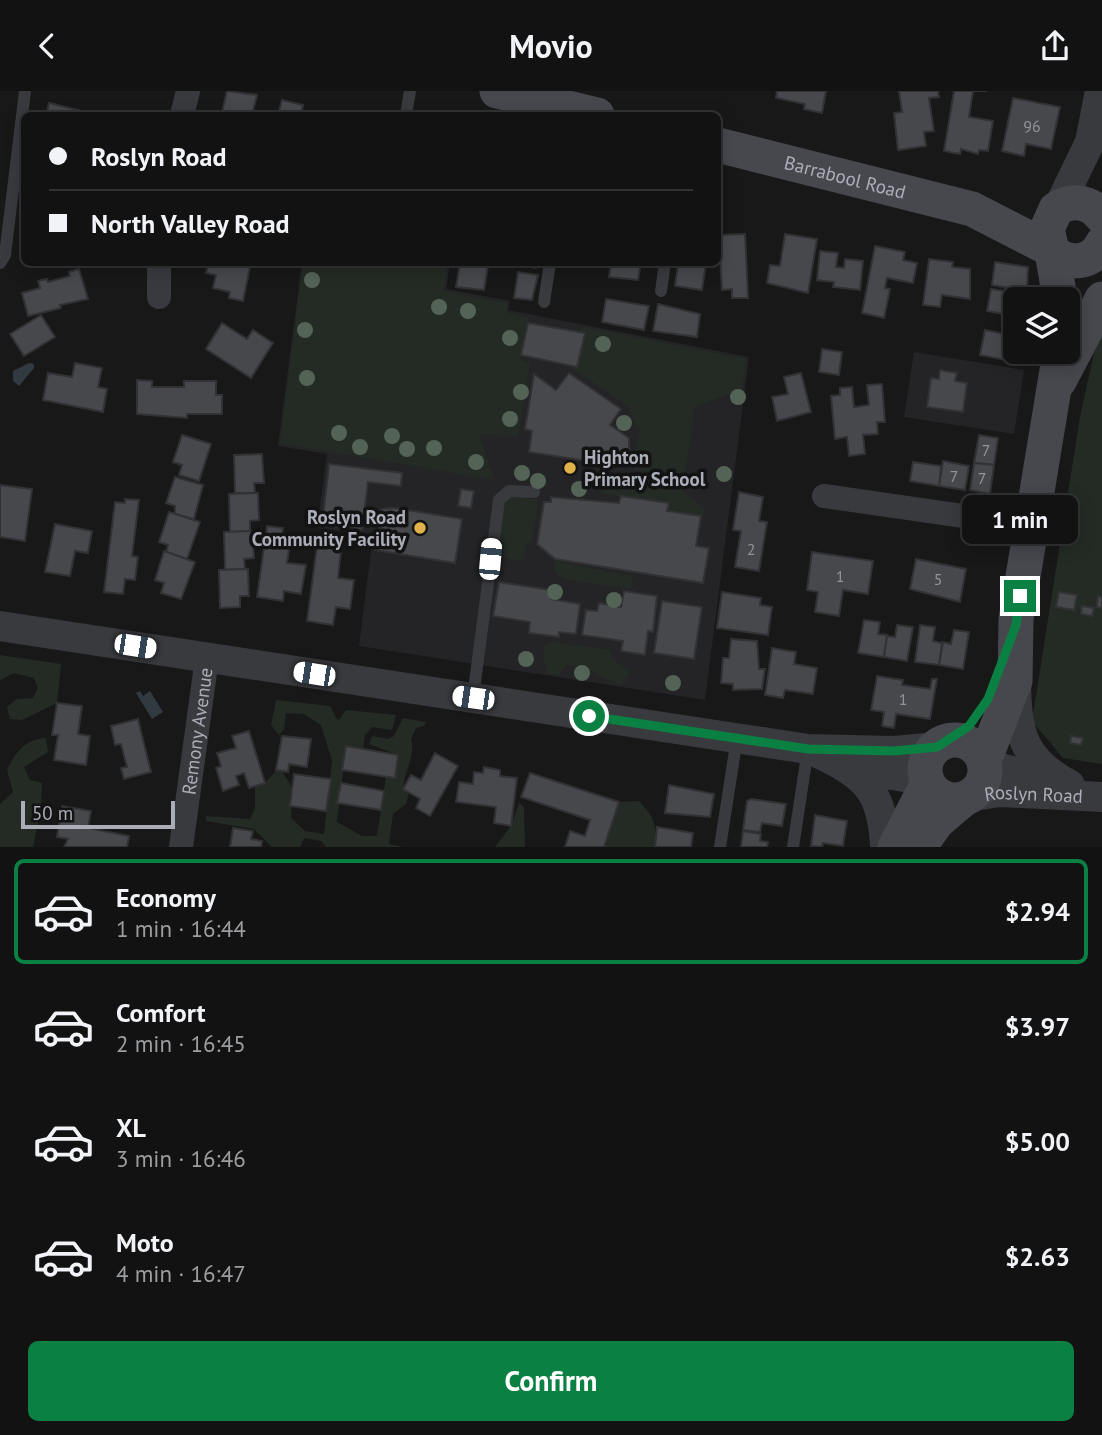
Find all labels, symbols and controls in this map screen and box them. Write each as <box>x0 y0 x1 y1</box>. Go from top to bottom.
text: Movio <box>509 25 593 67</box>
icon: back <box>28 27 66 65</box>
icon: share <box>1036 27 1074 65</box>
house number: 96 <box>1023 116 1041 136</box>
text: Roslyn Road <box>91 140 226 173</box>
street label: Barrabool Road <box>782 150 908 204</box>
text: North Valley Road <box>91 207 290 240</box>
map controls <box>1003 287 1080 364</box>
button: layers <box>1003 287 1080 364</box>
house number: 7 <box>982 440 990 460</box>
place label: Highton Primary School <box>584 445 706 491</box>
marker: Highton Primary School <box>562 460 578 476</box>
house number: 7 <box>950 466 958 486</box>
house number: 7 <box>978 468 986 488</box>
callout: 1 min <box>962 495 1078 543</box>
place label: Roslyn Road Community Facility <box>252 505 407 551</box>
text: 1 min <box>992 505 1048 534</box>
marker: Roslyn Road Community Facility <box>412 520 428 536</box>
car <box>478 537 503 581</box>
house number: 2 <box>747 539 755 559</box>
house number: 1 <box>836 566 844 586</box>
house number: 5 <box>934 569 942 589</box>
route end <box>1004 580 1036 612</box>
car <box>113 632 158 660</box>
car <box>292 660 337 688</box>
street label: Remony Avenue <box>176 666 218 796</box>
car <box>451 685 496 711</box>
house number: 1 <box>899 689 907 709</box>
route start <box>573 700 605 732</box>
street label: Roslyn Road <box>983 779 1083 808</box>
scale bar <box>21 798 175 830</box>
text: 50 m <box>32 801 73 825</box>
icon: car <box>32 880 95 943</box>
text: Economy <box>116 881 216 914</box>
text: $2.94 <box>1005 895 1070 928</box>
text: 1 min · 16:44 <box>116 914 246 943</box>
icon: car <box>32 995 95 1058</box>
text: Comfort <box>116 996 206 1029</box>
text: $3.97 <box>1005 1010 1070 1043</box>
text: 2 min · 16:45 <box>116 1029 246 1058</box>
icon: car <box>32 1110 95 1173</box>
text: XL <box>116 1111 146 1144</box>
text: $5.00 <box>1005 1125 1070 1158</box>
text: 3 min · 16:46 <box>116 1144 246 1173</box>
icon: car <box>32 1225 95 1288</box>
text: Moto <box>116 1226 174 1259</box>
text: $2.63 <box>1005 1240 1070 1273</box>
text: 4 min · 16:47 <box>116 1259 246 1288</box>
button: Confirm <box>28 1341 1074 1421</box>

